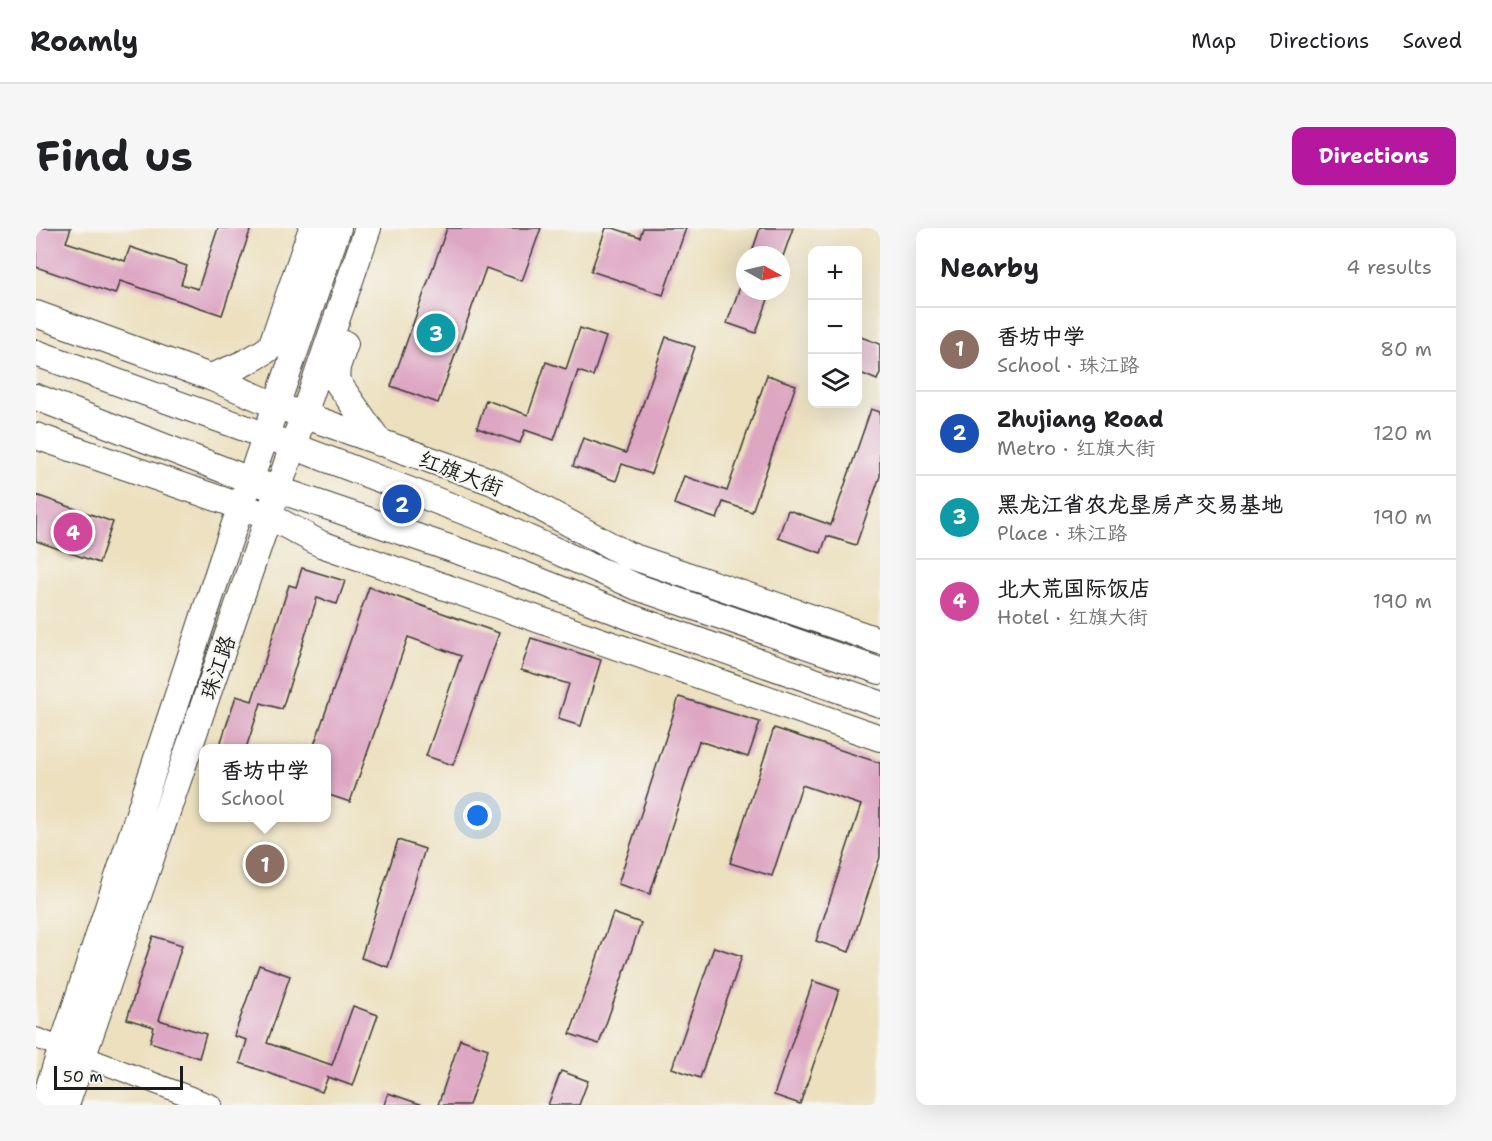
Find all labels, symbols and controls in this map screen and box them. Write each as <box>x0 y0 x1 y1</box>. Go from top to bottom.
text: Roamly <box>30 22 138 60</box>
text: Map <box>1191 27 1236 55</box>
text: Directions <box>1269 27 1369 55</box>
text: Saved <box>1402 27 1462 55</box>
button: Directions <box>1292 127 1456 185</box>
text: Find us <box>36 128 193 184</box>
north arrow <box>736 246 790 300</box>
map controls <box>808 246 862 408</box>
button: + <box>808 246 862 300</box>
text: Nearby <box>940 250 1039 285</box>
text: 4 results <box>1346 254 1432 280</box>
button: − <box>808 300 862 354</box>
pin: 3 <box>416 310 456 356</box>
text: 香坊中学 <box>997 322 1085 351</box>
text: 1 <box>955 336 964 362</box>
text: 80 m <box>1380 336 1432 362</box>
text: School · 珠江路 <box>997 352 1139 378</box>
button: layers <box>808 354 862 408</box>
text: Zhujiang Road <box>997 405 1164 434</box>
text: 2 <box>953 420 967 446</box>
text: 120 m <box>1373 420 1432 446</box>
text: Metro · 红旗大街 <box>997 435 1155 461</box>
street label: 红旗大街 <box>415 444 507 503</box>
pin: 2 <box>382 482 422 526</box>
text: 黑龙江省农龙垦房产交易基地 <box>997 490 1283 519</box>
text: 3 <box>953 504 967 530</box>
text: 190 m <box>1373 504 1432 530</box>
pin: 4 <box>54 510 93 554</box>
text: Place · 珠江路 <box>997 520 1127 546</box>
text: 北大荒国际饭店 <box>997 574 1151 603</box>
text: 4 <box>953 588 967 614</box>
text: 190 m <box>1373 588 1432 614</box>
text: Hotel · 红旗大街 <box>997 604 1148 630</box>
street label: 珠江路 <box>193 631 242 703</box>
popup <box>199 744 331 822</box>
text: 香坊中学 <box>221 756 309 785</box>
text: School <box>221 785 284 811</box>
your location <box>463 801 492 830</box>
pin: 1 <box>246 842 284 886</box>
scale bar <box>54 1063 183 1090</box>
text: 50 m <box>63 1066 103 1087</box>

